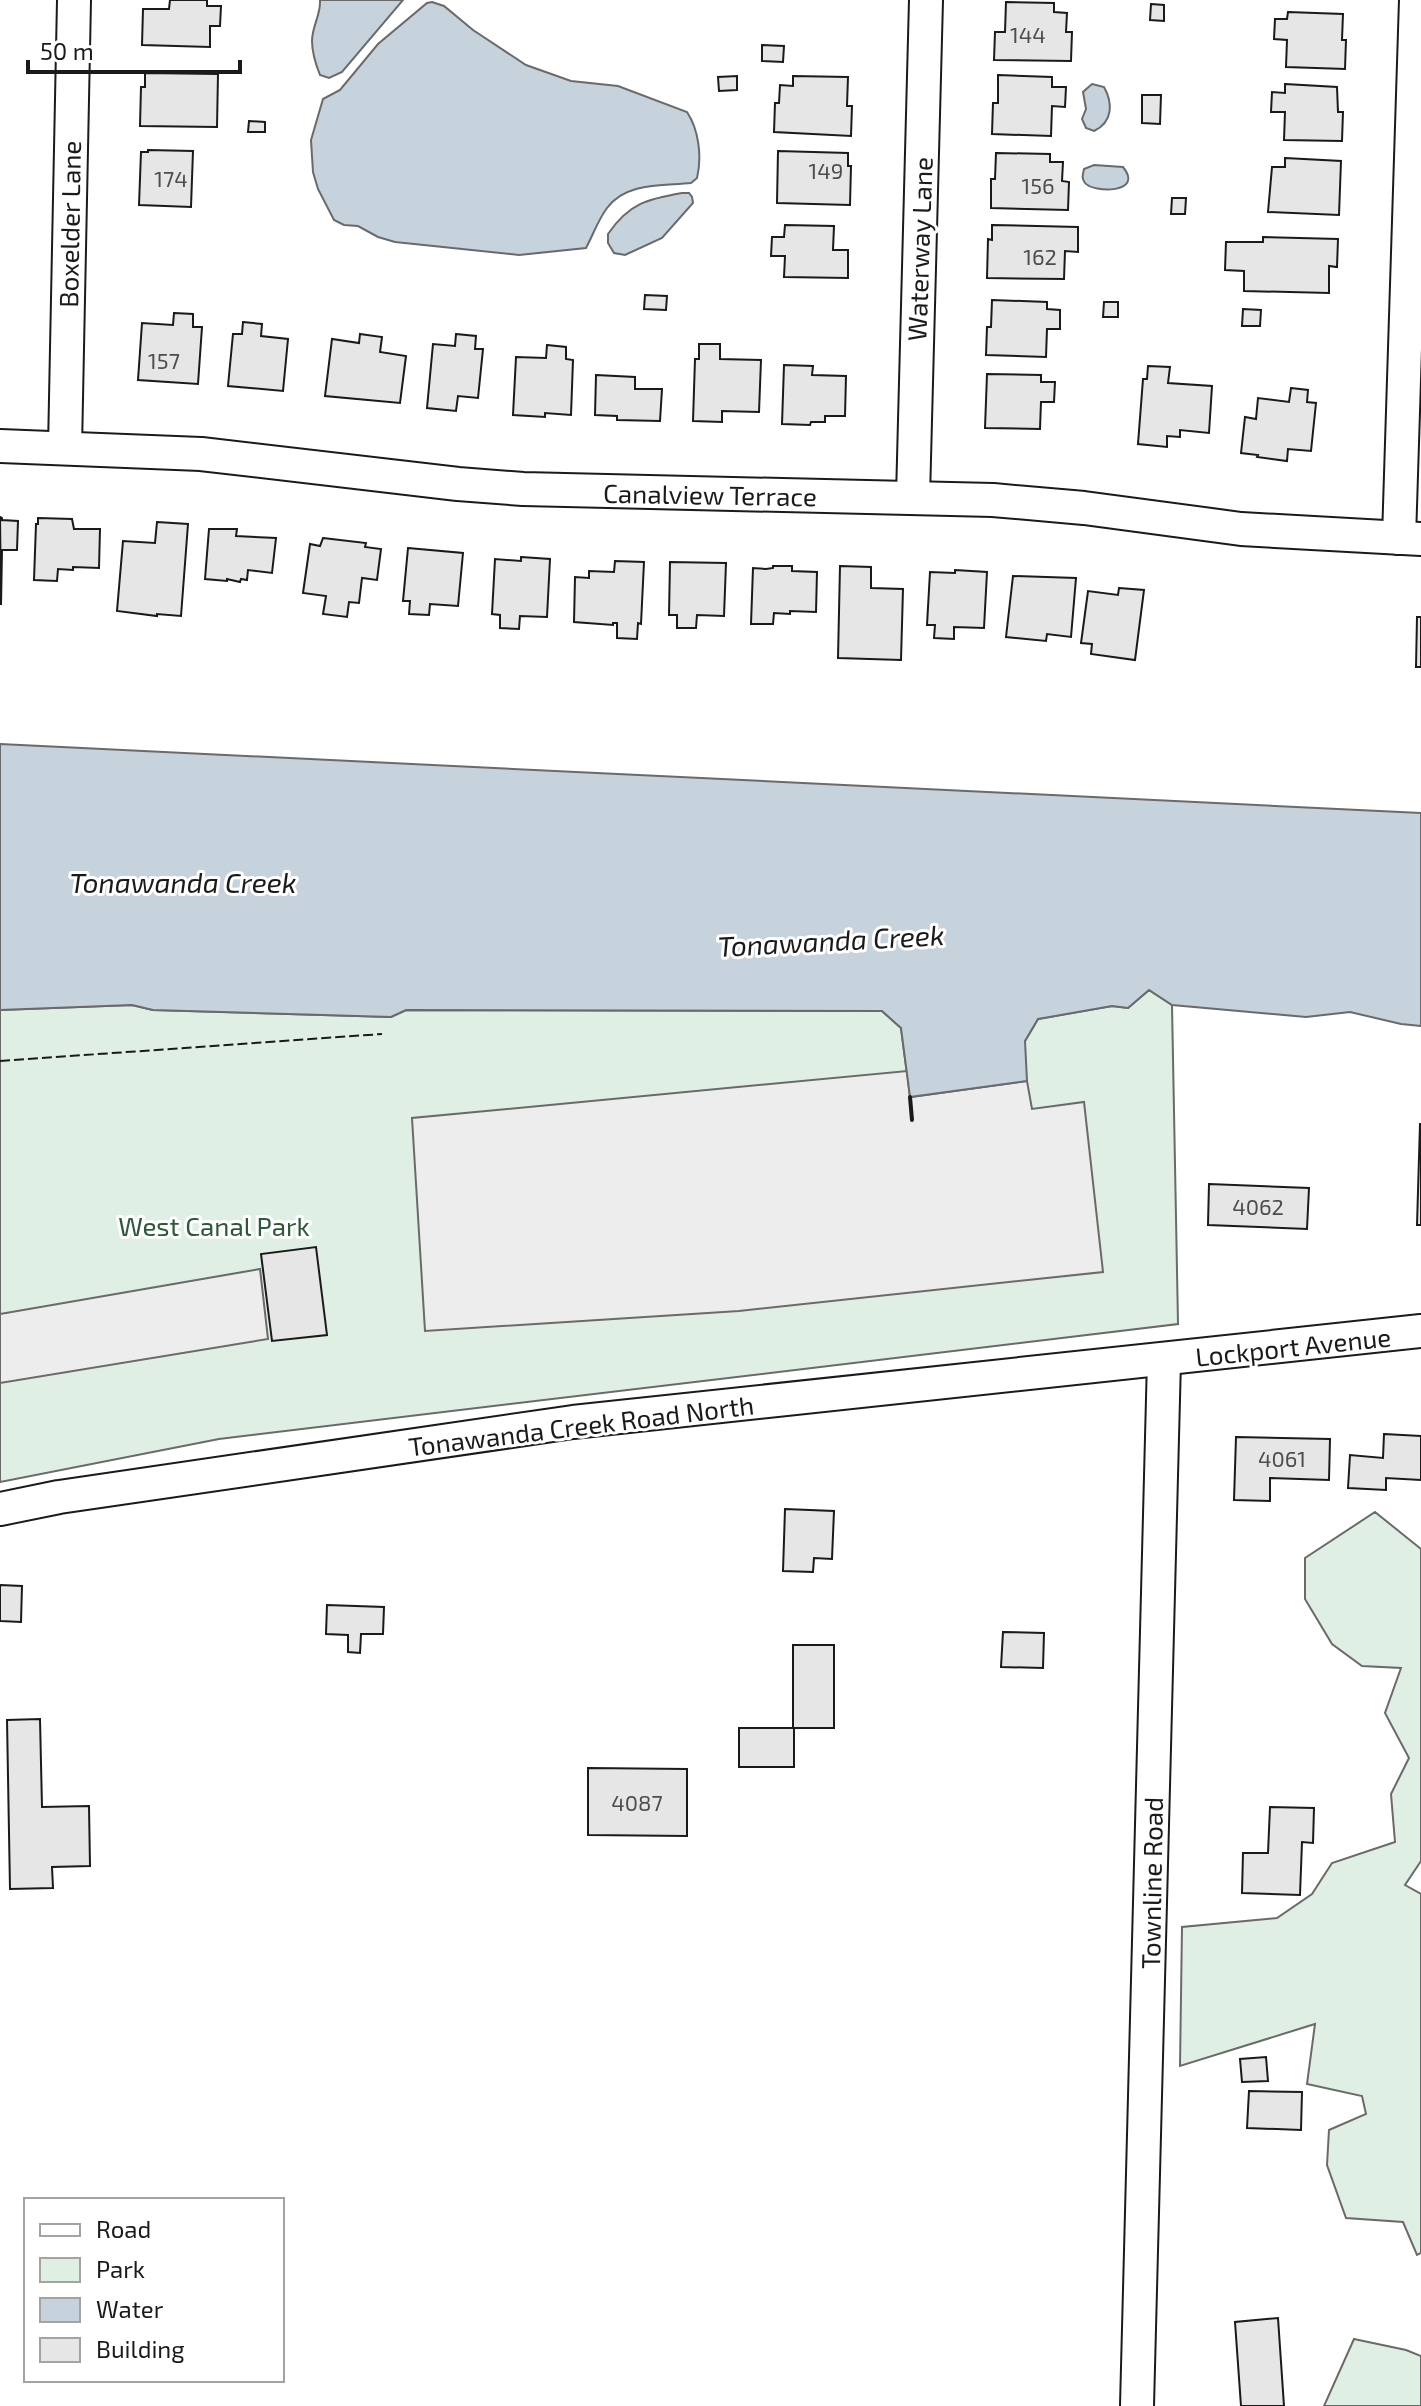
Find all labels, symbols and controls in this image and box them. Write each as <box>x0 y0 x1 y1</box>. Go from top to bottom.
house number: 144 <box>1010 21 1046 47</box>
scale bar <box>28 24 240 74</box>
text: 50 m <box>40 36 94 65</box>
street label: Boxelder Lane <box>52 140 86 308</box>
street label: Waterway Lane <box>900 156 938 342</box>
house number: 149 <box>809 157 843 183</box>
house number: 174 <box>154 165 188 191</box>
house number: 156 <box>1021 172 1055 198</box>
house number: 162 <box>1023 243 1057 269</box>
house number: 157 <box>148 347 180 373</box>
street label: Canalview Terrace <box>603 477 817 511</box>
water label: Tonawanda Creek <box>70 865 296 899</box>
water label: Tonawanda Creek <box>717 917 945 963</box>
house number: 4062 <box>1232 1193 1284 1219</box>
park label: West Canal Park <box>118 1210 310 1241</box>
street label: Lockport Avenue <box>1194 1320 1392 1372</box>
street label: Tonawanda Creek Road North <box>406 1388 756 1462</box>
house number: 4061 <box>1258 1445 1306 1471</box>
house number: 4087 <box>611 1789 663 1815</box>
street label: Townline Road <box>1134 1797 1168 1969</box>
legend <box>24 2198 284 2382</box>
text: Road <box>96 2214 151 2243</box>
text: Park <box>96 2254 145 2283</box>
text: Water <box>96 2294 164 2323</box>
text: Building <box>96 2334 185 2363</box>

